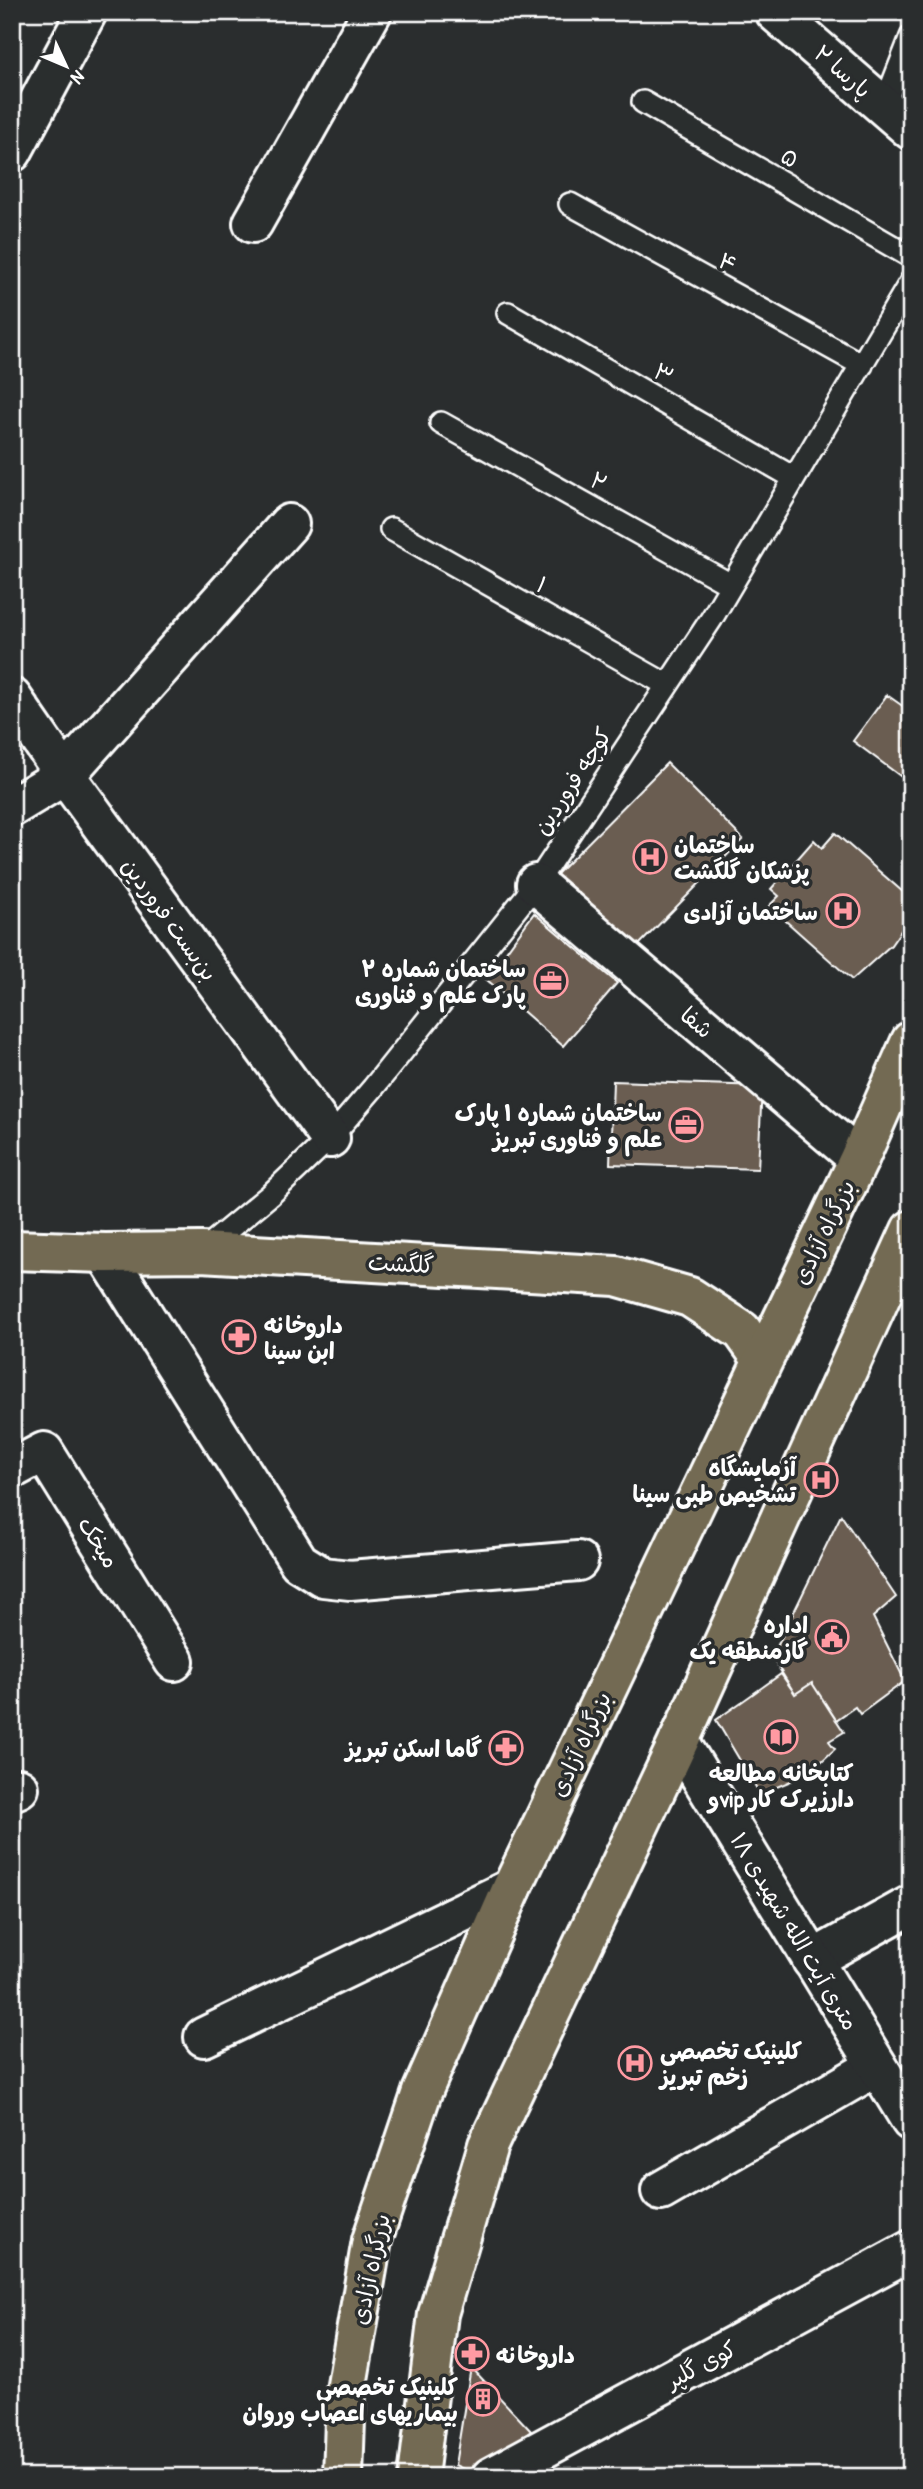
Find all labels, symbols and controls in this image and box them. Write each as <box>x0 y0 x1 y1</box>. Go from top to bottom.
north arrow <box>32 32 102 102</box>
street label: پارسا ۲ <box>808 37 878 105</box>
text: N <box>65 65 91 90</box>
street label: ۵ <box>775 140 805 174</box>
street label: ۴ <box>713 244 743 280</box>
street label: ۳ <box>648 355 680 391</box>
street label: ۲ <box>585 464 613 498</box>
street label: ۱ <box>531 568 553 600</box>
street label: کوچه فروردین <box>526 721 618 841</box>
place label: ساختمان پزشکان گلگشت <box>674 829 810 886</box>
hospital icon: ساختمان پزشکان گلگشت <box>631 838 669 876</box>
street label: بن‌بست فروردین <box>115 851 225 987</box>
hospital icon: ساختمان آزادی <box>824 892 862 930</box>
place label: ساختمان آزادی <box>684 896 818 927</box>
place label: ساختمان شماره ۲ پارک علم و فناوری <box>355 953 526 1013</box>
office icon: ساختمان شماره ۲ پارک علم و فناوری <box>532 962 570 1000</box>
street label: شفا <box>674 999 720 1045</box>
place label: ساختمان شماره ۱ پارک علم و فناوری تبریز <box>455 1097 662 1157</box>
office icon: ساختمان شماره ۱ پارک علم و فناوری تبریز <box>667 1106 705 1144</box>
street label: بزرگراه آزادی <box>784 1175 862 1289</box>
street label: گلگشت <box>367 1246 435 1280</box>
place label: داروخانه ابن سینا <box>264 1309 343 1366</box>
pharmacy icon: داروخانه ابن سینا <box>220 1318 258 1356</box>
place label: آزمایشگاه تشخیص طبی سینا <box>632 1452 798 1509</box>
hospital icon: آزمایشگاه تشخیص طبی سینا <box>802 1461 840 1499</box>
street label: میخک <box>71 1510 127 1574</box>
place label: اداره گازمنطقه یک <box>690 1609 809 1666</box>
public building icon: اداره گازمنطقه یک <box>813 1618 851 1656</box>
street label: بزرگراه آزادی <box>542 1686 618 1802</box>
library icon: کتابخانه مطالعه وvip دارزیرک کار <box>762 1718 800 1756</box>
pharmacy icon: گاما اسکن تبریز <box>487 1729 525 1767</box>
place label: گاما اسکن تبریز <box>344 1733 483 1764</box>
place label: کتابخانه مطالعه وvip دارزیرک کار <box>706 1757 854 1815</box>
street label: ۱۸ متری آیت الله شهیدی <box>723 1826 867 2036</box>
place label: کلینیک تخصصی زخم تبریز <box>658 2035 803 2095</box>
hospital icon: کلینیک تخصصی زخم تبریز <box>616 2044 654 2082</box>
street label: بزرگراه آزادی <box>343 2211 397 2327</box>
street label: کوی گلپر <box>659 2333 742 2396</box>
pharmacy icon: داروخانه <box>453 2335 491 2373</box>
place label: داروخانه <box>496 2339 575 2371</box>
place label: کلینیک تخصصی بیماریهای اعصاب وروان <box>242 2371 459 2429</box>
building icon: کلینیک تخصصی بیماریهای اعصاب وروان <box>464 2380 502 2418</box>

